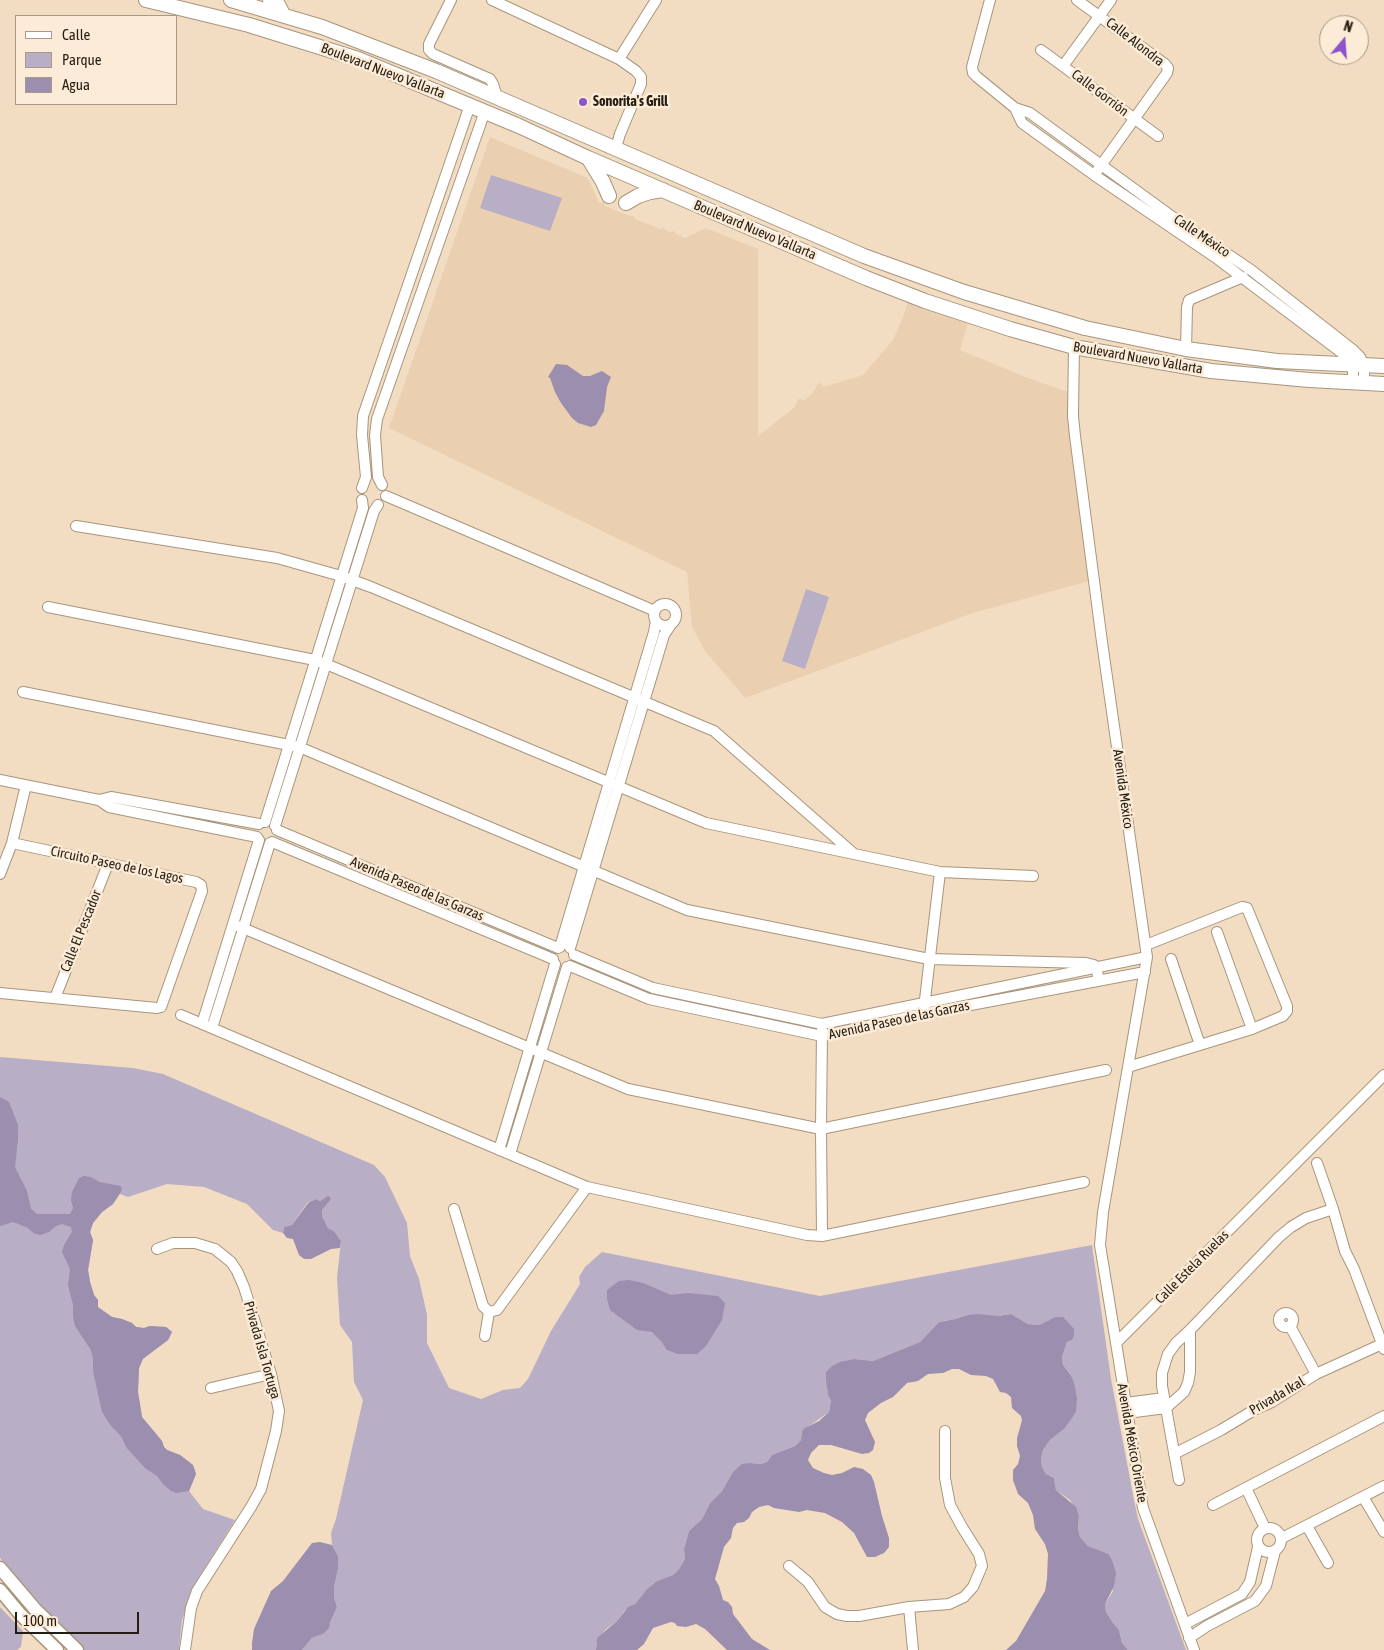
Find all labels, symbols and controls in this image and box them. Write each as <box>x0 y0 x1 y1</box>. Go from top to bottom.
street label: Calle Alondra <box>1103 14 1167 70</box>
legend <box>15 15 178 105</box>
north arrow <box>1319 15 1369 65</box>
text: N <box>1342 18 1355 36</box>
text: Calle <box>62 26 90 43</box>
street label: Boulevard Nuevo Vallarta <box>319 40 447 102</box>
text: Parque <box>62 51 102 68</box>
street label: Calle Gorrión <box>1068 66 1132 120</box>
text: Agua <box>62 76 90 93</box>
place label: Sonorita's Grill <box>593 94 668 110</box>
marker: Sonorita's Grill <box>577 96 589 108</box>
street label: Boulevard Nuevo Vallarta <box>691 197 819 263</box>
street label: Calle México <box>1171 211 1233 261</box>
street label: Boulevard Nuevo Vallarta <box>1072 338 1204 378</box>
street label: Avenida México <box>1109 748 1137 830</box>
street label: Circuito Paseo de los Lagos <box>49 843 185 887</box>
street label: Avenida Paseo de las Garzas <box>348 853 486 925</box>
street label: Calle El Pescador <box>57 888 105 974</box>
street label: Avenida Paseo de las Garzas <box>827 997 971 1043</box>
street label: Calle Estela Ruelas <box>1152 1227 1232 1307</box>
street label: Privada Isla Tortuga <box>240 1299 284 1401</box>
street label: Privada Ikal <box>1246 1373 1308 1419</box>
street label: Avenida México Oriente <box>1113 1382 1151 1504</box>
scale bar <box>18 1602 141 1634</box>
text: 100 m <box>23 1612 57 1629</box>

